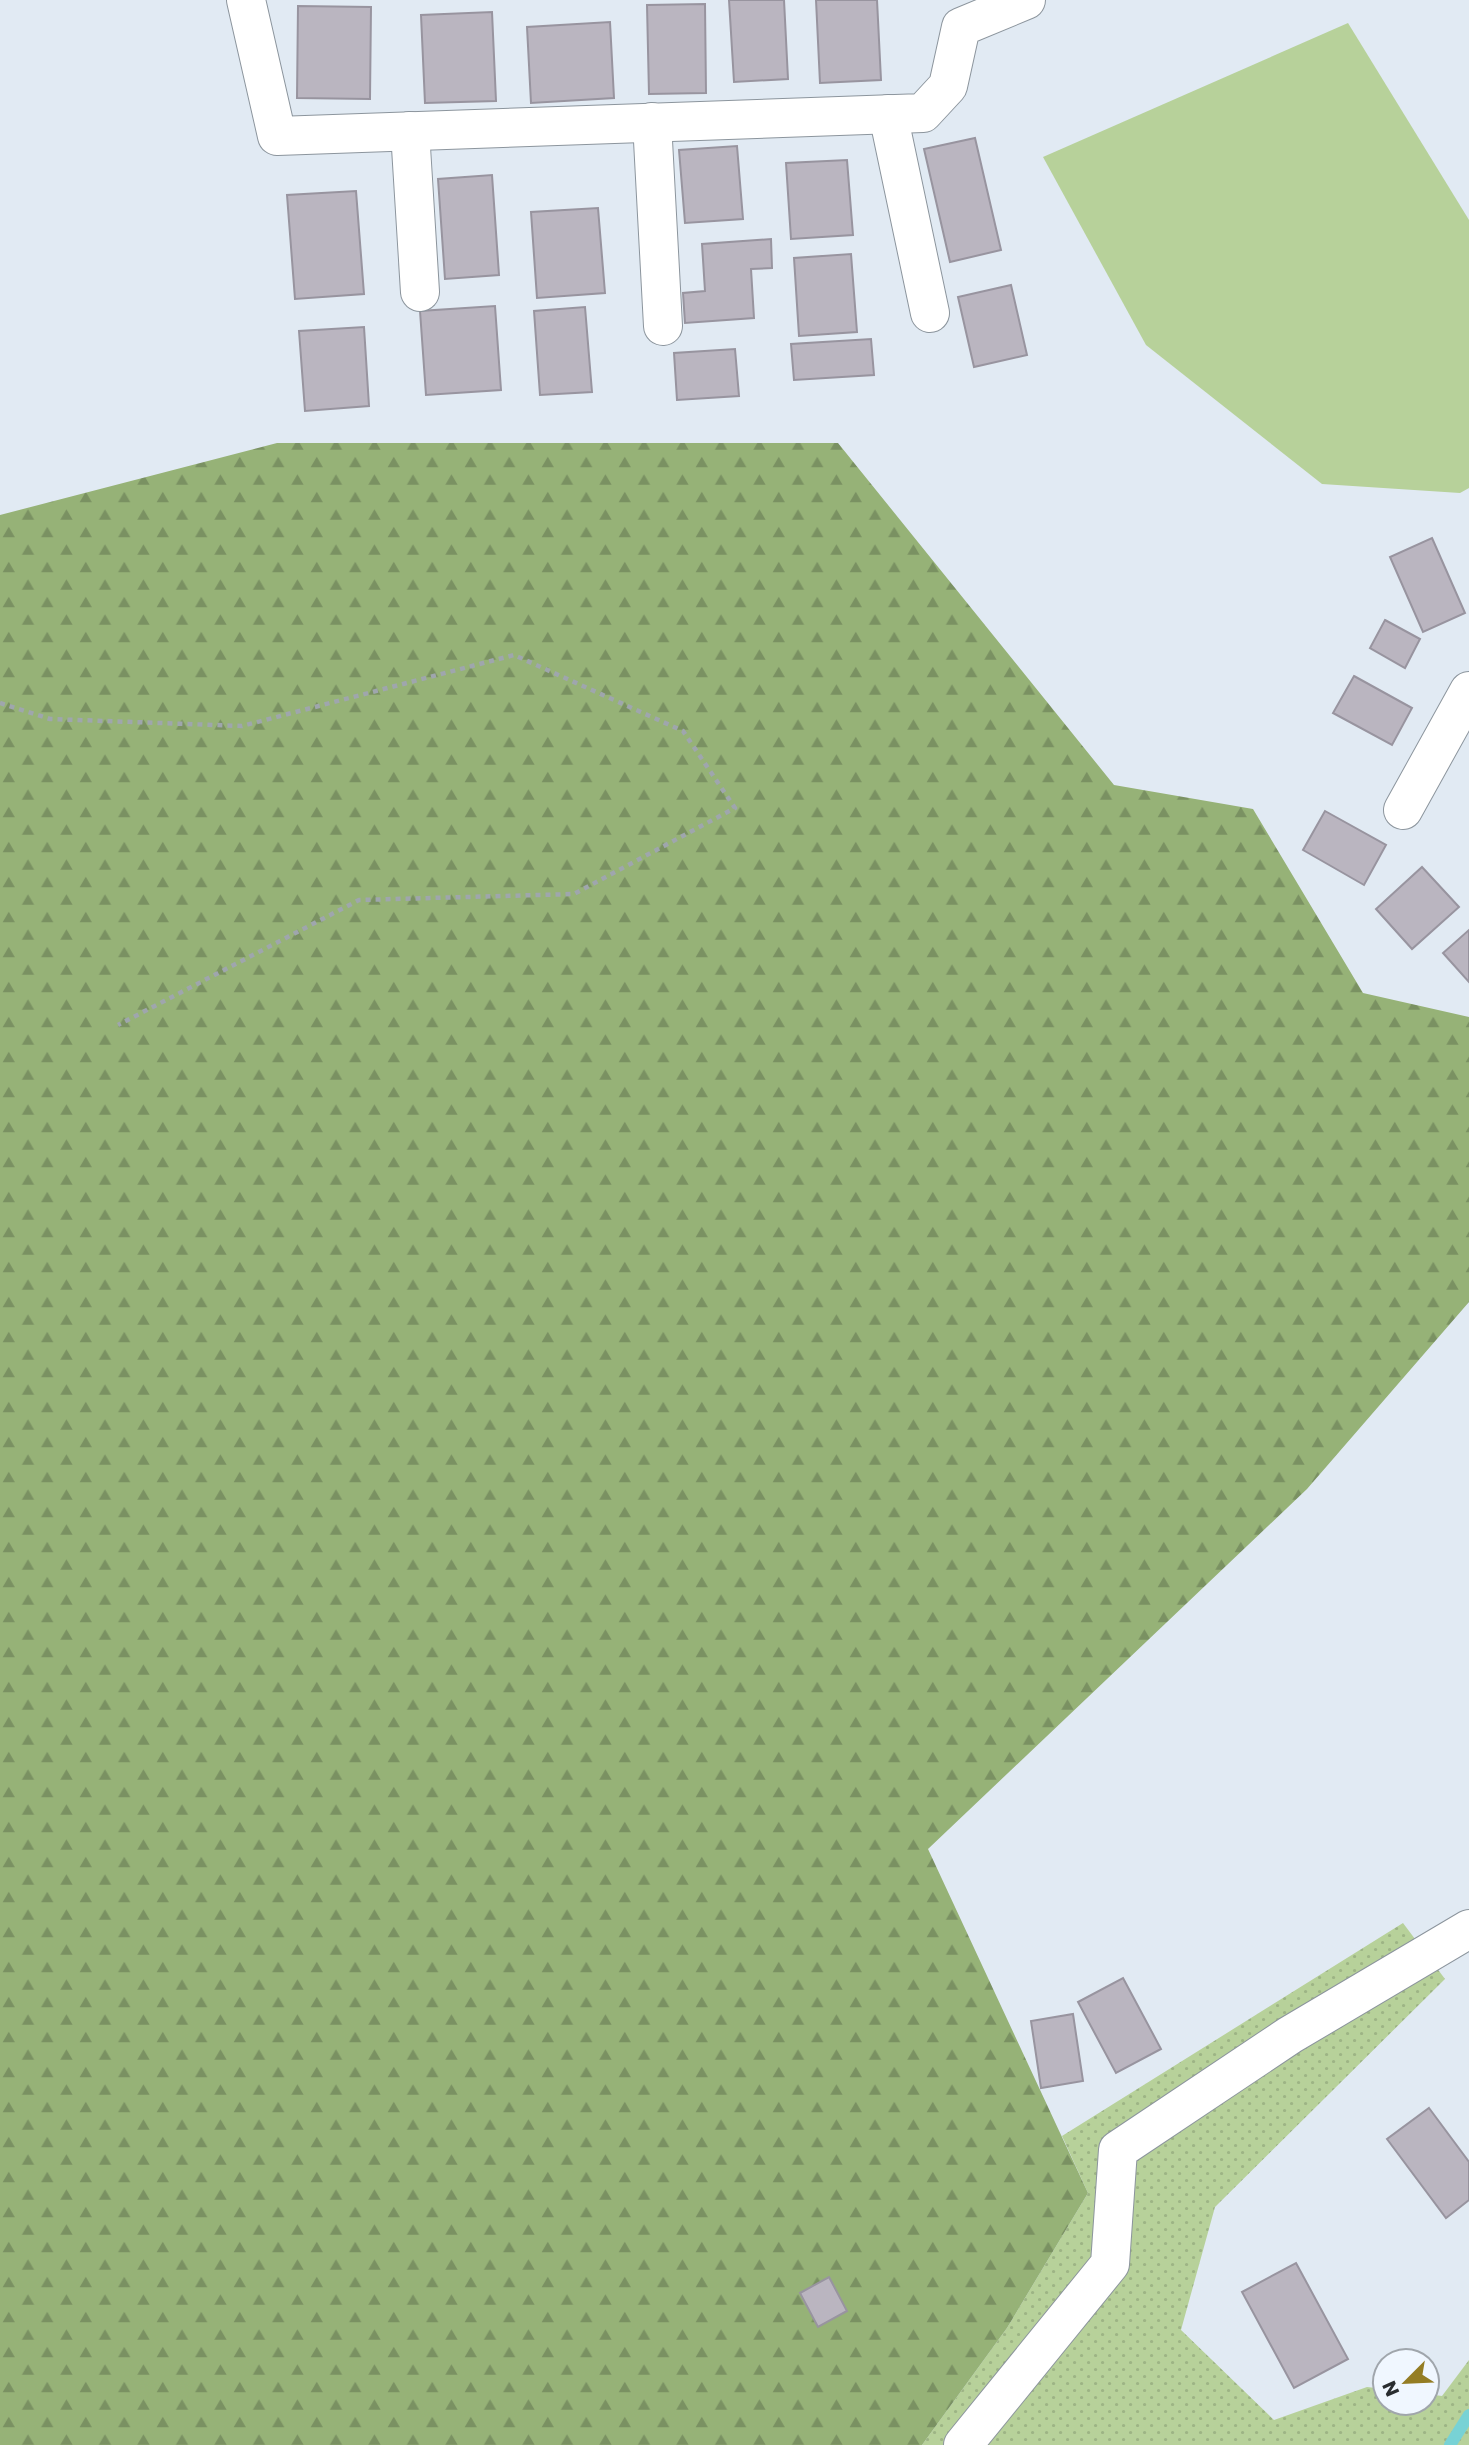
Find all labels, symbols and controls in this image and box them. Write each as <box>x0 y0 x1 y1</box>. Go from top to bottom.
north arrow <box>1371 2347 1441 2417</box>
text: N <box>1376 2377 1406 2401</box>

